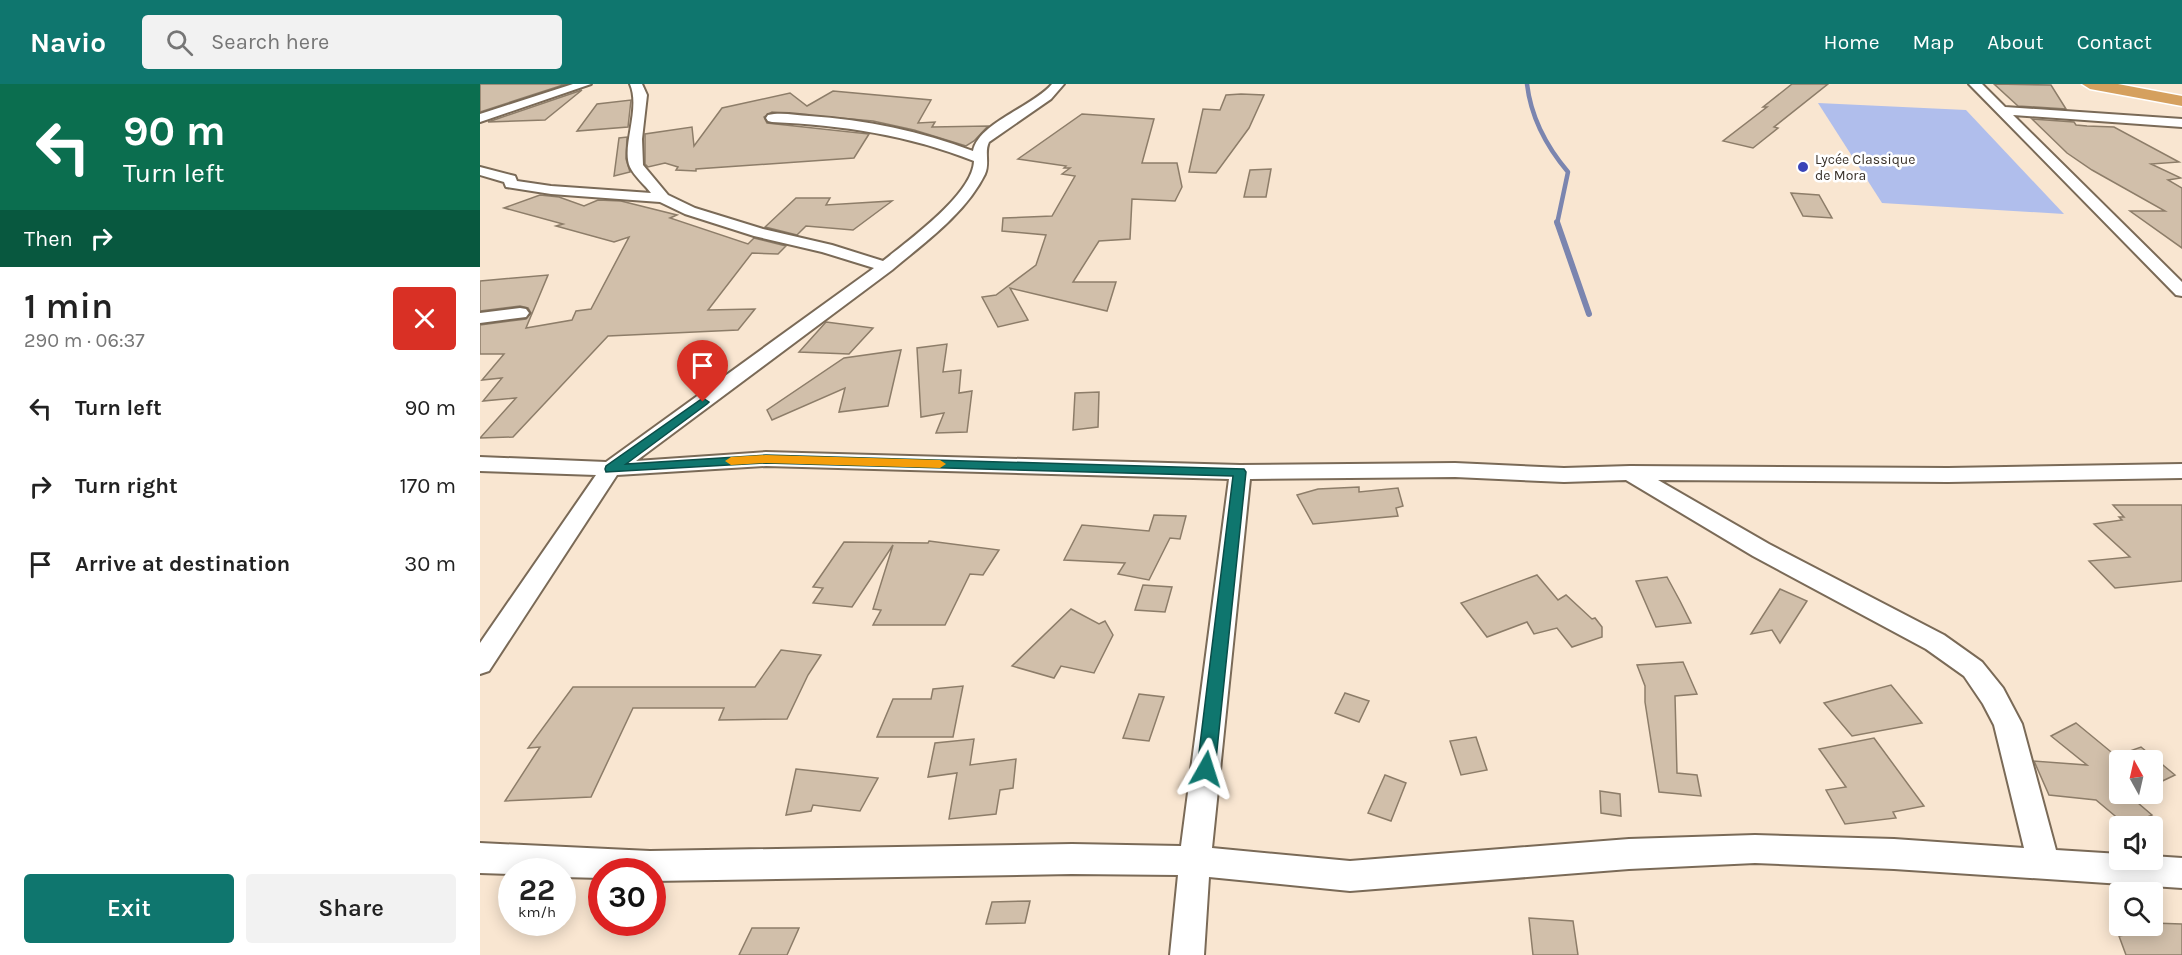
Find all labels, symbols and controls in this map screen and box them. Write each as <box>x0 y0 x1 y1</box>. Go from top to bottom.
search box <box>142 15 562 69</box>
text: Navio <box>30 26 106 59</box>
icon: search <box>163 26 196 59</box>
text: Search here <box>211 29 329 55</box>
text: Home <box>1824 30 1880 54</box>
text: Map <box>1913 30 1954 54</box>
text: About <box>1987 30 2044 54</box>
text: Contact <box>2077 30 2152 54</box>
text: 90 m <box>123 106 226 156</box>
icon: left <box>24 108 102 186</box>
place label: Lycée Classique de Mora <box>1815 151 1916 184</box>
text: Turn left <box>123 157 224 189</box>
marker: Lycée Classique de Mora <box>1796 160 1810 174</box>
icon: right <box>85 222 118 255</box>
text: Then <box>24 226 73 252</box>
text: 1 min <box>24 285 113 327</box>
button: close <box>393 287 456 350</box>
text: 290 m · 06:37 <box>24 329 145 352</box>
pin <box>677 340 728 402</box>
icon: arrive <box>686 349 719 382</box>
icon: left <box>24 392 57 425</box>
text: Turn left <box>75 395 162 421</box>
text: 90 m <box>404 395 456 421</box>
icon: right <box>24 470 57 503</box>
text: Turn right <box>75 473 178 499</box>
text: 170 m <box>400 473 456 499</box>
icon: arrive <box>24 548 57 581</box>
text: Arrive at destination <box>75 551 290 577</box>
text: 30 m <box>404 551 456 577</box>
position arrow <box>1174 737 1238 801</box>
north arrow <box>2109 750 2163 804</box>
map controls <box>2109 750 2163 936</box>
button: sound <box>2109 816 2163 870</box>
speed limit sign: 30 <box>588 858 666 936</box>
text: 22 <box>519 872 555 908</box>
button: Exit <box>24 874 234 943</box>
button: Share <box>246 874 456 943</box>
button: search <box>2109 882 2163 936</box>
text: km/h <box>518 903 556 921</box>

